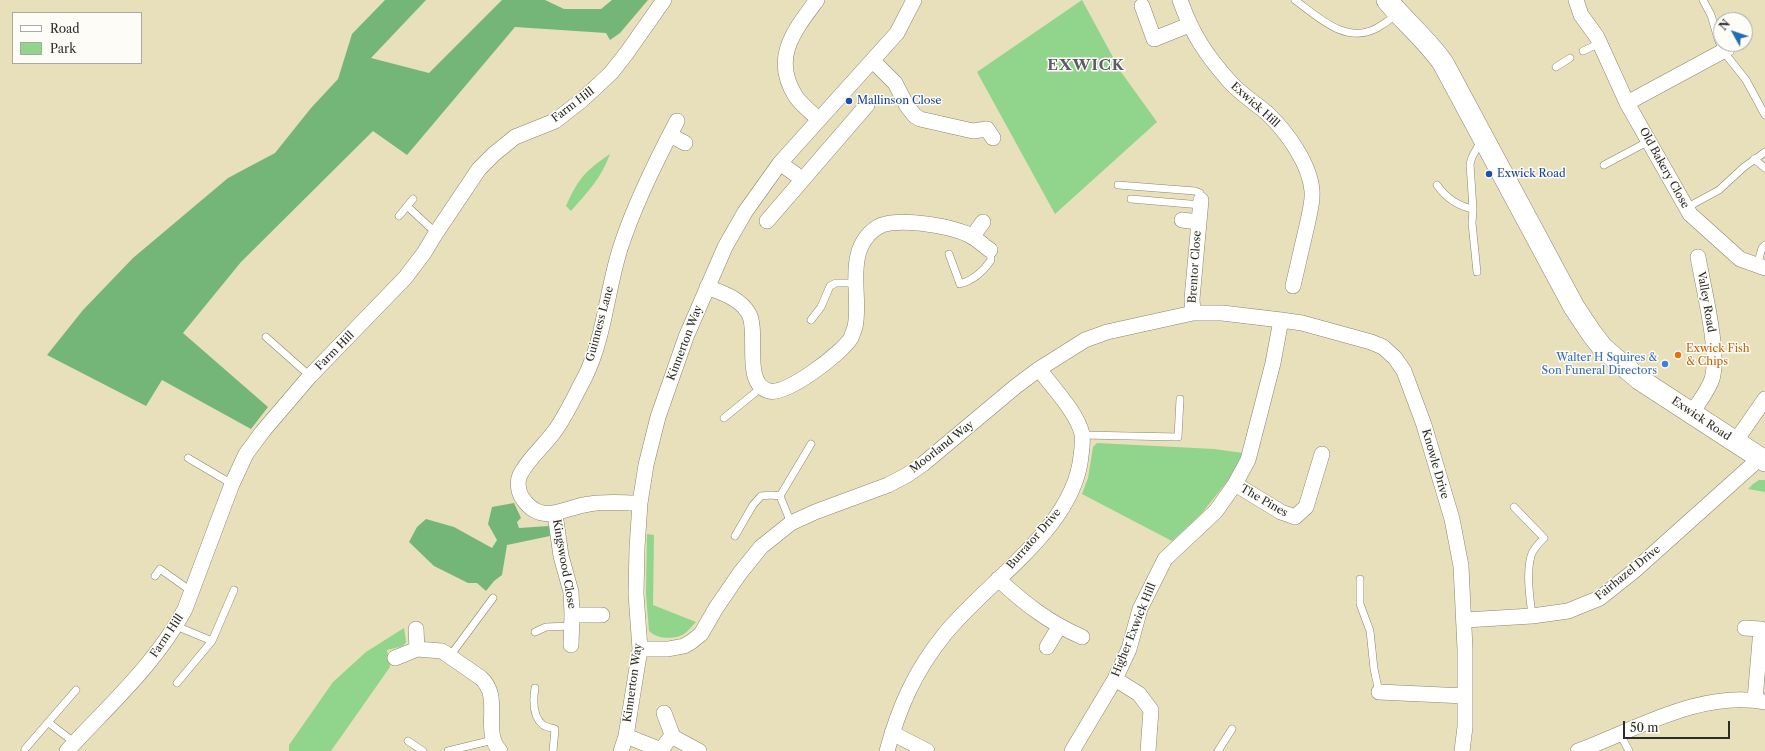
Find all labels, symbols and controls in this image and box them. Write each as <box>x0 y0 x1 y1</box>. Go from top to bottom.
legend <box>12 12 142 64</box>
north arrow <box>1713 12 1753 52</box>
text: N <box>1716 17 1733 33</box>
text: Road <box>50 21 80 36</box>
text: Park <box>50 41 76 56</box>
district label: EXWICK <box>1047 57 1125 75</box>
street label: Exwick Hill <box>1228 80 1282 130</box>
street label: Farm Hill <box>549 85 597 125</box>
place label: Mallinson Close <box>857 94 941 108</box>
marker: Mallinson Close <box>844 96 854 106</box>
street label: Old Bakery Close <box>1636 125 1692 211</box>
place label: Exwick Road <box>1497 167 1566 181</box>
marker: Exwick Road <box>1484 169 1494 179</box>
street label: Brentor Close <box>1186 230 1204 304</box>
street label: Valley Road <box>1694 271 1718 333</box>
street label: Guinness Lane <box>584 285 616 363</box>
street label: Kinnerton Way <box>665 303 705 383</box>
street label: Farm Hill <box>313 329 357 373</box>
place label: Exwick Fish & Chips <box>1686 342 1750 368</box>
marker: Exwick Fish & Chips <box>1673 350 1683 360</box>
place label: Walter H Squires & Son Funeral Directors <box>1542 351 1657 377</box>
marker: Walter H Squires & Son Funeral Directors <box>1660 359 1670 369</box>
street label: Exwick Road <box>1669 394 1733 444</box>
street label: Moorland Way <box>907 418 977 476</box>
street label: Knowle Drive <box>1419 428 1451 500</box>
street label: The Pines <box>1238 482 1290 520</box>
street label: Burrator Drive <box>1004 506 1064 572</box>
street label: Kingswood Close <box>550 518 578 610</box>
street label: Fairhazel Drive <box>1593 543 1663 603</box>
street label: Higher Exwick Hill <box>1109 581 1159 679</box>
street label: Farm Hill <box>148 612 186 660</box>
street label: Kinnerton Way <box>621 643 645 723</box>
scale bar <box>1625 713 1732 739</box>
text: 50 m <box>1630 720 1659 735</box>

